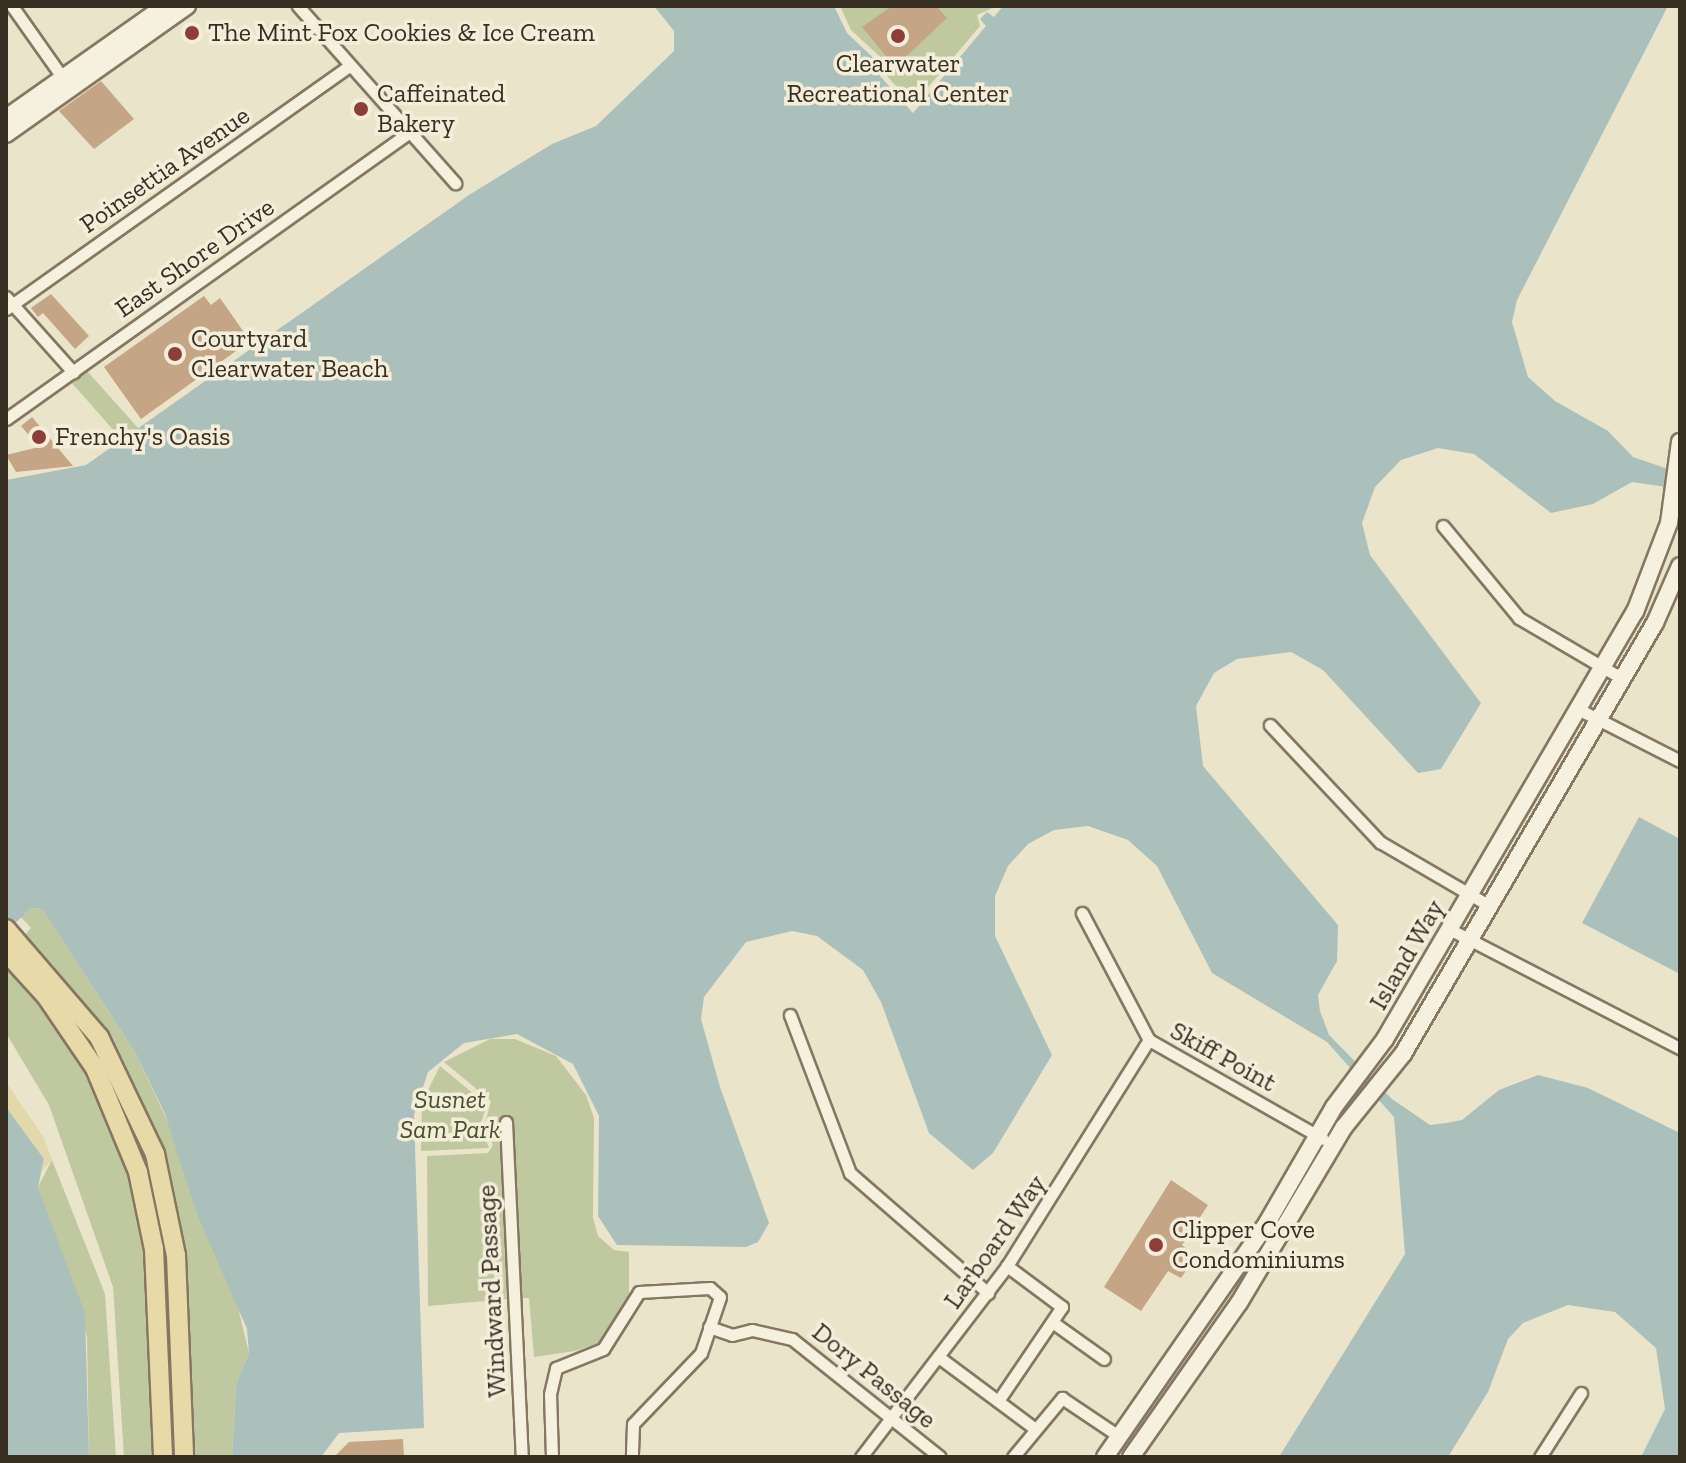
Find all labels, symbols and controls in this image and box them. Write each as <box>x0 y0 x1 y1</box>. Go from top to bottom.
place label: The Mint Fox Cookies & Ice Cream <box>208 17 595 49</box>
marker: The Mint Fox Cookies & Ice Cream <box>183 24 201 42</box>
marker: Clearwater Recreational Center <box>889 27 907 45</box>
place label: Clearwater Recreational Center <box>787 48 1009 110</box>
place label: Caffeinated Bakery <box>377 78 505 140</box>
street label: Poinsettia Avenue <box>74 100 256 240</box>
marker: Caffeinated Bakery <box>352 100 370 118</box>
street label: East Shore Drive <box>110 192 280 324</box>
place label: Courtyard Clearwater Beach <box>191 323 389 384</box>
marker: Courtyard Clearwater Beach <box>166 345 184 363</box>
place label: Frenchy's Oasis <box>55 421 230 453</box>
marker: Frenchy's Oasis <box>30 428 48 446</box>
street label: Island Way <box>1363 894 1451 1016</box>
street label: Skiff Point <box>1165 1015 1281 1099</box>
park label: Susnet Sam Park <box>400 1084 500 1146</box>
street label: Larboard Way <box>937 1169 1053 1315</box>
street label: Windward Passage <box>471 1184 513 1398</box>
place label: Clipper Cove Condominiums <box>1172 1214 1345 1276</box>
marker: Clipper Cove Condominiums <box>1147 1236 1165 1254</box>
street label: Dory Passage <box>806 1316 942 1436</box>

